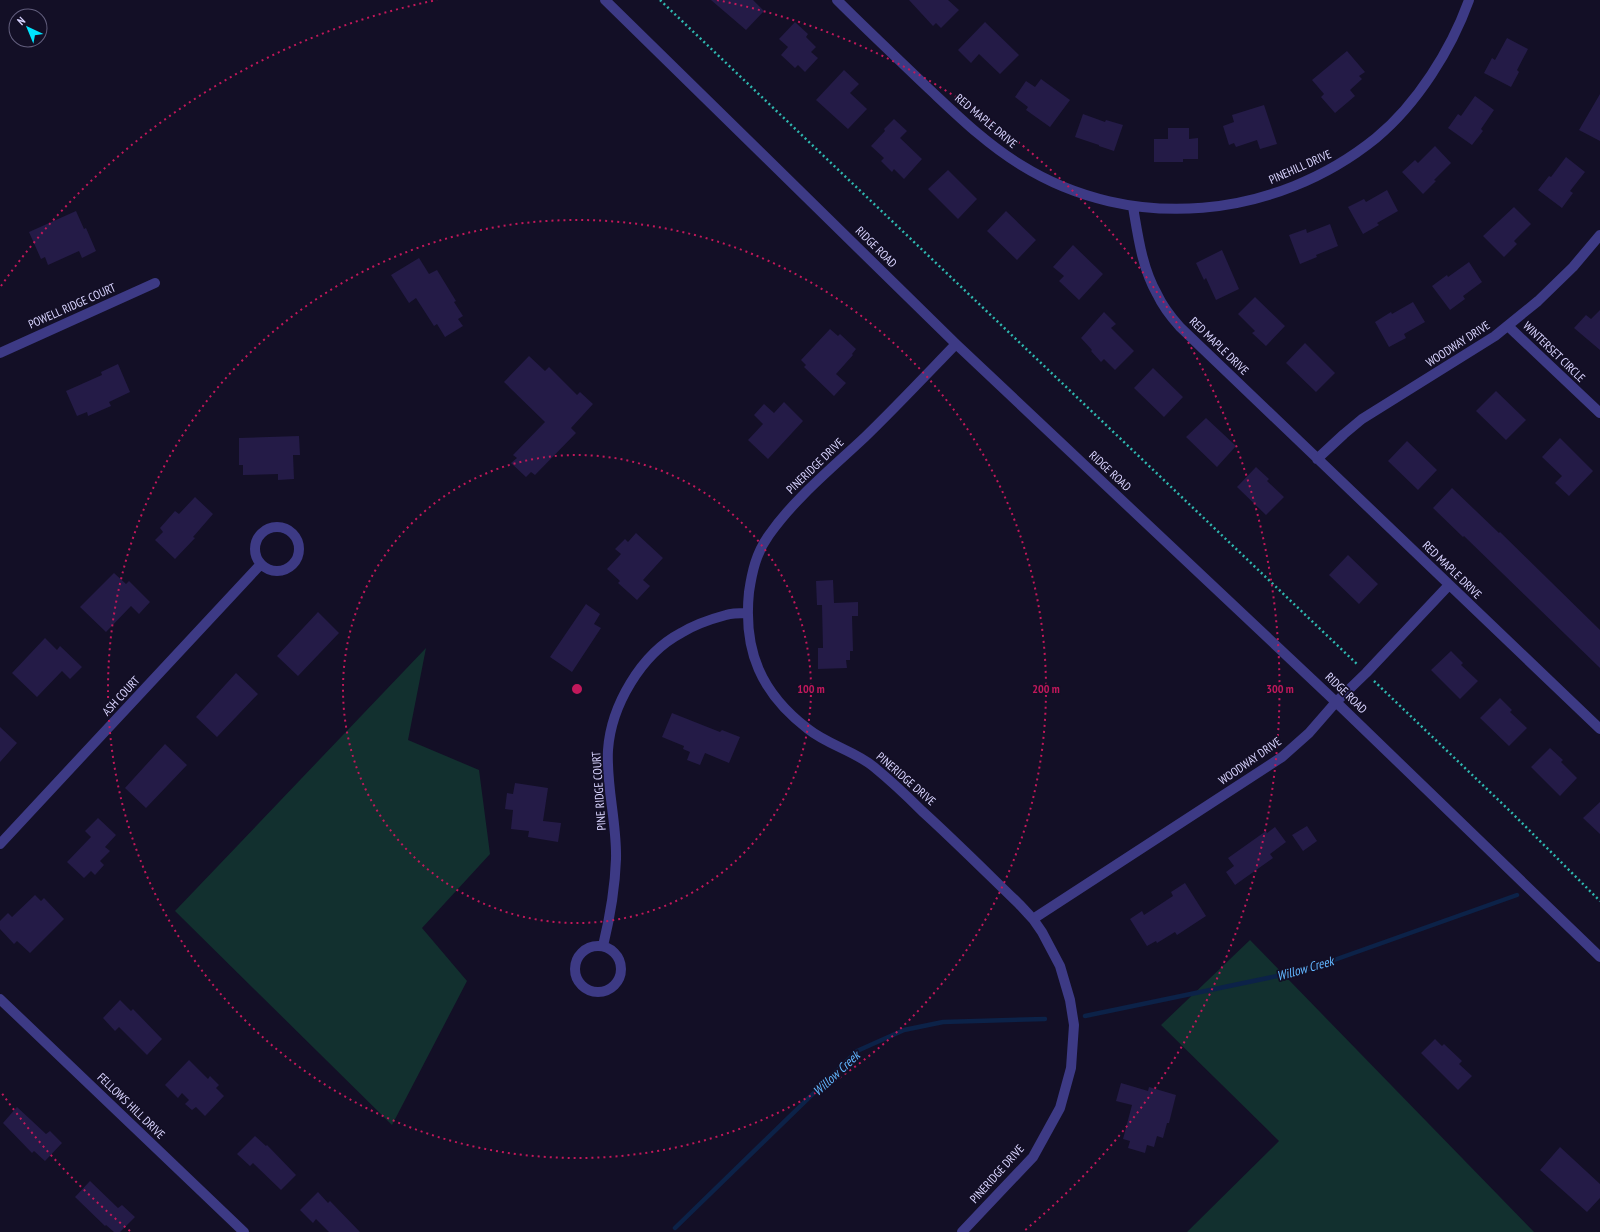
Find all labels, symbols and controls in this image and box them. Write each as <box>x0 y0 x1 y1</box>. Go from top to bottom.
north arrow <box>8 8 48 48</box>
text: N <box>14 14 28 28</box>
street label: RED MAPLE DRIVE <box>952 90 1021 151</box>
street label: PINEHILL DRIVE <box>1266 146 1333 187</box>
street label: RIDGE ROAD <box>853 223 900 270</box>
street label: POWELL RIDGE COURT <box>26 279 118 332</box>
street label: RED MAPLE DRIVE <box>1187 314 1252 378</box>
street label: WOODWAY DRIVE <box>1423 317 1493 370</box>
street label: WINTERSET CIRCLE <box>1520 318 1589 385</box>
street label: PINERIDGE DRIVE <box>783 435 846 497</box>
street label: RIDGE ROAD <box>1086 447 1135 494</box>
street label: RED MAPLE DRIVE <box>1420 538 1485 602</box>
street label: RIDGE ROAD <box>1322 669 1370 716</box>
street label: ASH COURT <box>99 672 143 718</box>
text: 100 m <box>797 681 825 696</box>
text: 200 m <box>1032 681 1060 696</box>
text: 300 m <box>1266 681 1294 696</box>
centre of rings <box>570 682 584 696</box>
street label: WOODWAY DRIVE <box>1215 733 1284 788</box>
street label: PINERIDGE DRIVE <box>874 749 939 809</box>
street label: PINE RIDGE COURT <box>588 750 609 831</box>
water label: Willow Creek <box>1275 952 1337 985</box>
water label: Willow Creek <box>809 1046 865 1099</box>
street label: FELLOWS HILL DRIVE <box>94 1070 168 1142</box>
street label: PINERIDGE DRIVE <box>966 1141 1027 1206</box>

